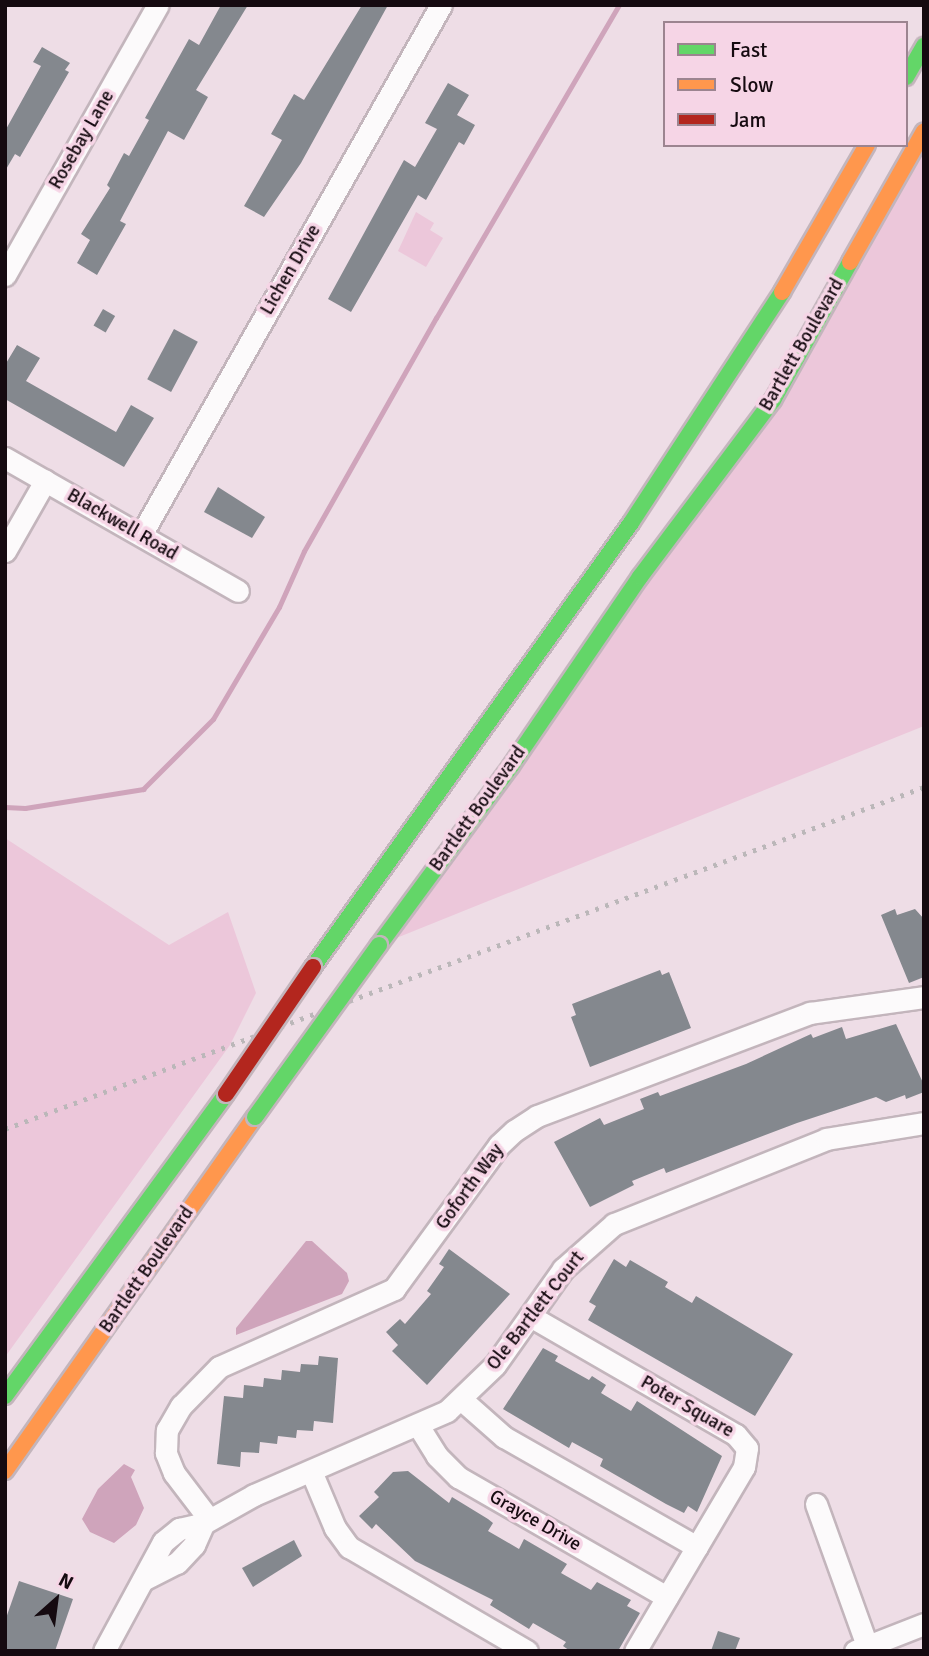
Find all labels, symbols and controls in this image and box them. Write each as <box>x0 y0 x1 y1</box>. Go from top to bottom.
legend <box>663 21 908 147</box>
text: Fast <box>730 37 767 63</box>
text: Slow <box>730 72 774 98</box>
street label: Rosebay Lane <box>44 86 120 194</box>
text: Jam <box>730 107 766 133</box>
street label: Lichen Drive <box>256 221 326 319</box>
street label: Bartlett Boulevard <box>755 275 849 415</box>
street label: Blackwell Road <box>63 484 181 566</box>
street label: Bartlett Boulevard <box>425 742 531 876</box>
street label: Goforth Way <box>431 1140 509 1234</box>
street label: Bartlett Boulevard <box>95 1202 199 1338</box>
street label: Ole Bartlett Court <box>482 1247 590 1375</box>
street label: Poter Square <box>636 1371 738 1443</box>
street label: Grayce Drive <box>485 1486 585 1556</box>
north arrow <box>21 1565 91 1635</box>
text: N <box>54 1568 77 1595</box>

